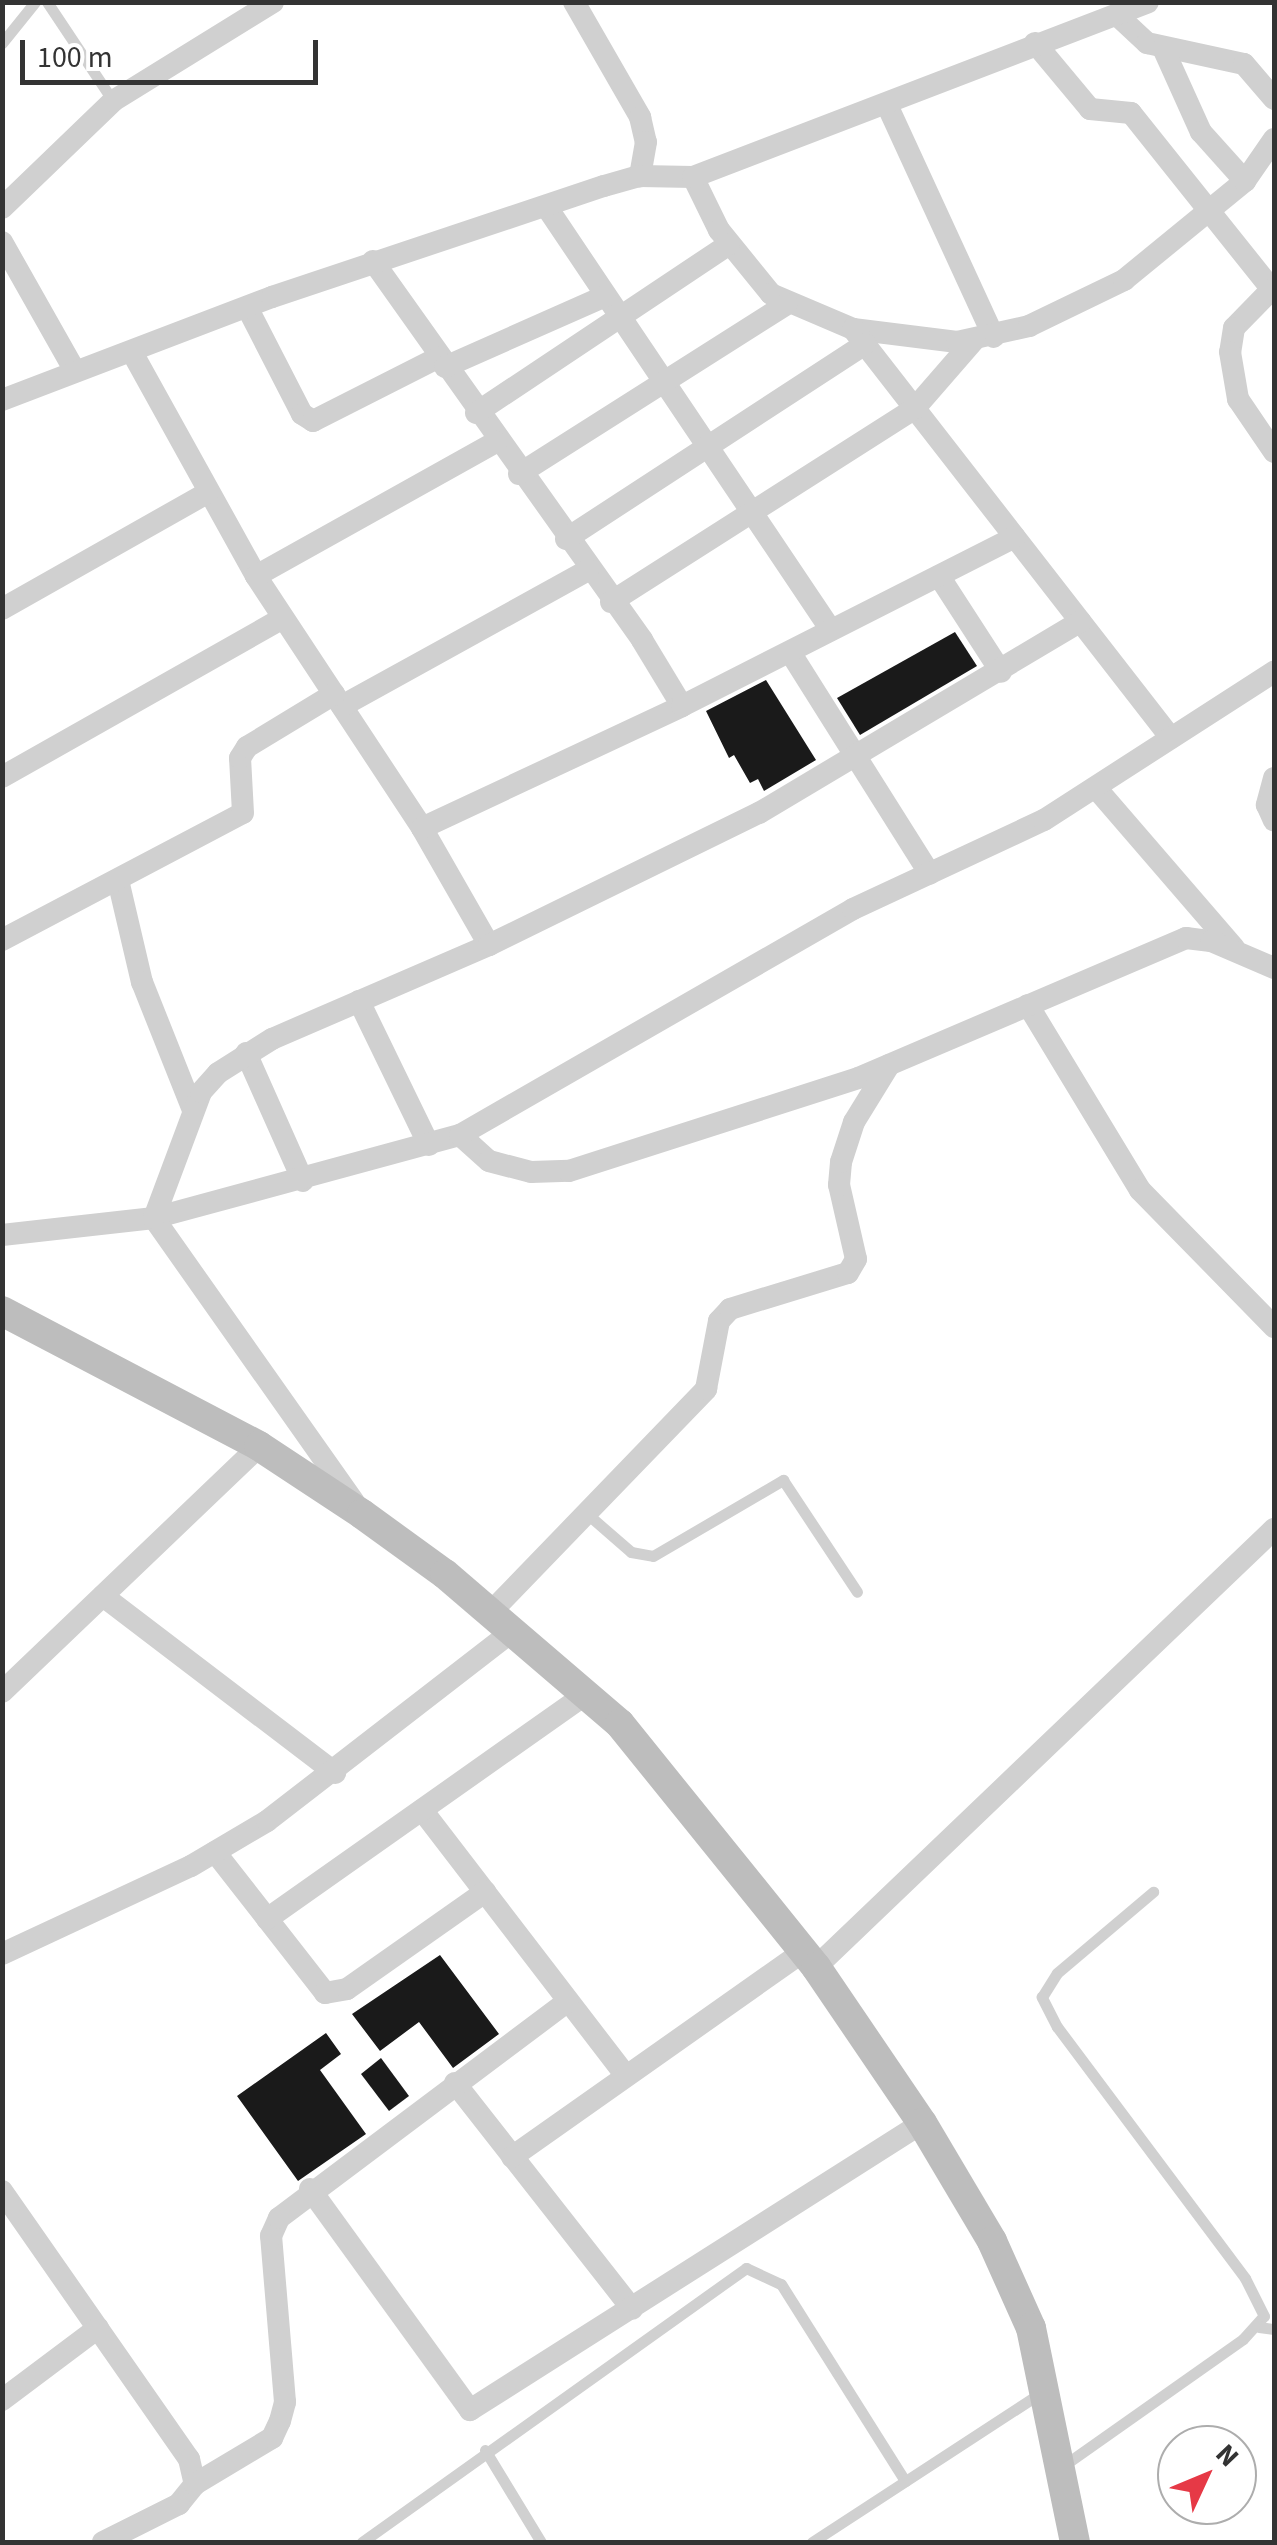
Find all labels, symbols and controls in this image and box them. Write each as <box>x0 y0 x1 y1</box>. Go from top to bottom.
scale bar <box>25 20 322 82</box>
text: 100 m <box>37 36 113 79</box>
north arrow <box>1157 2425 1257 2525</box>
text: N <box>1206 2435 1248 2476</box>

